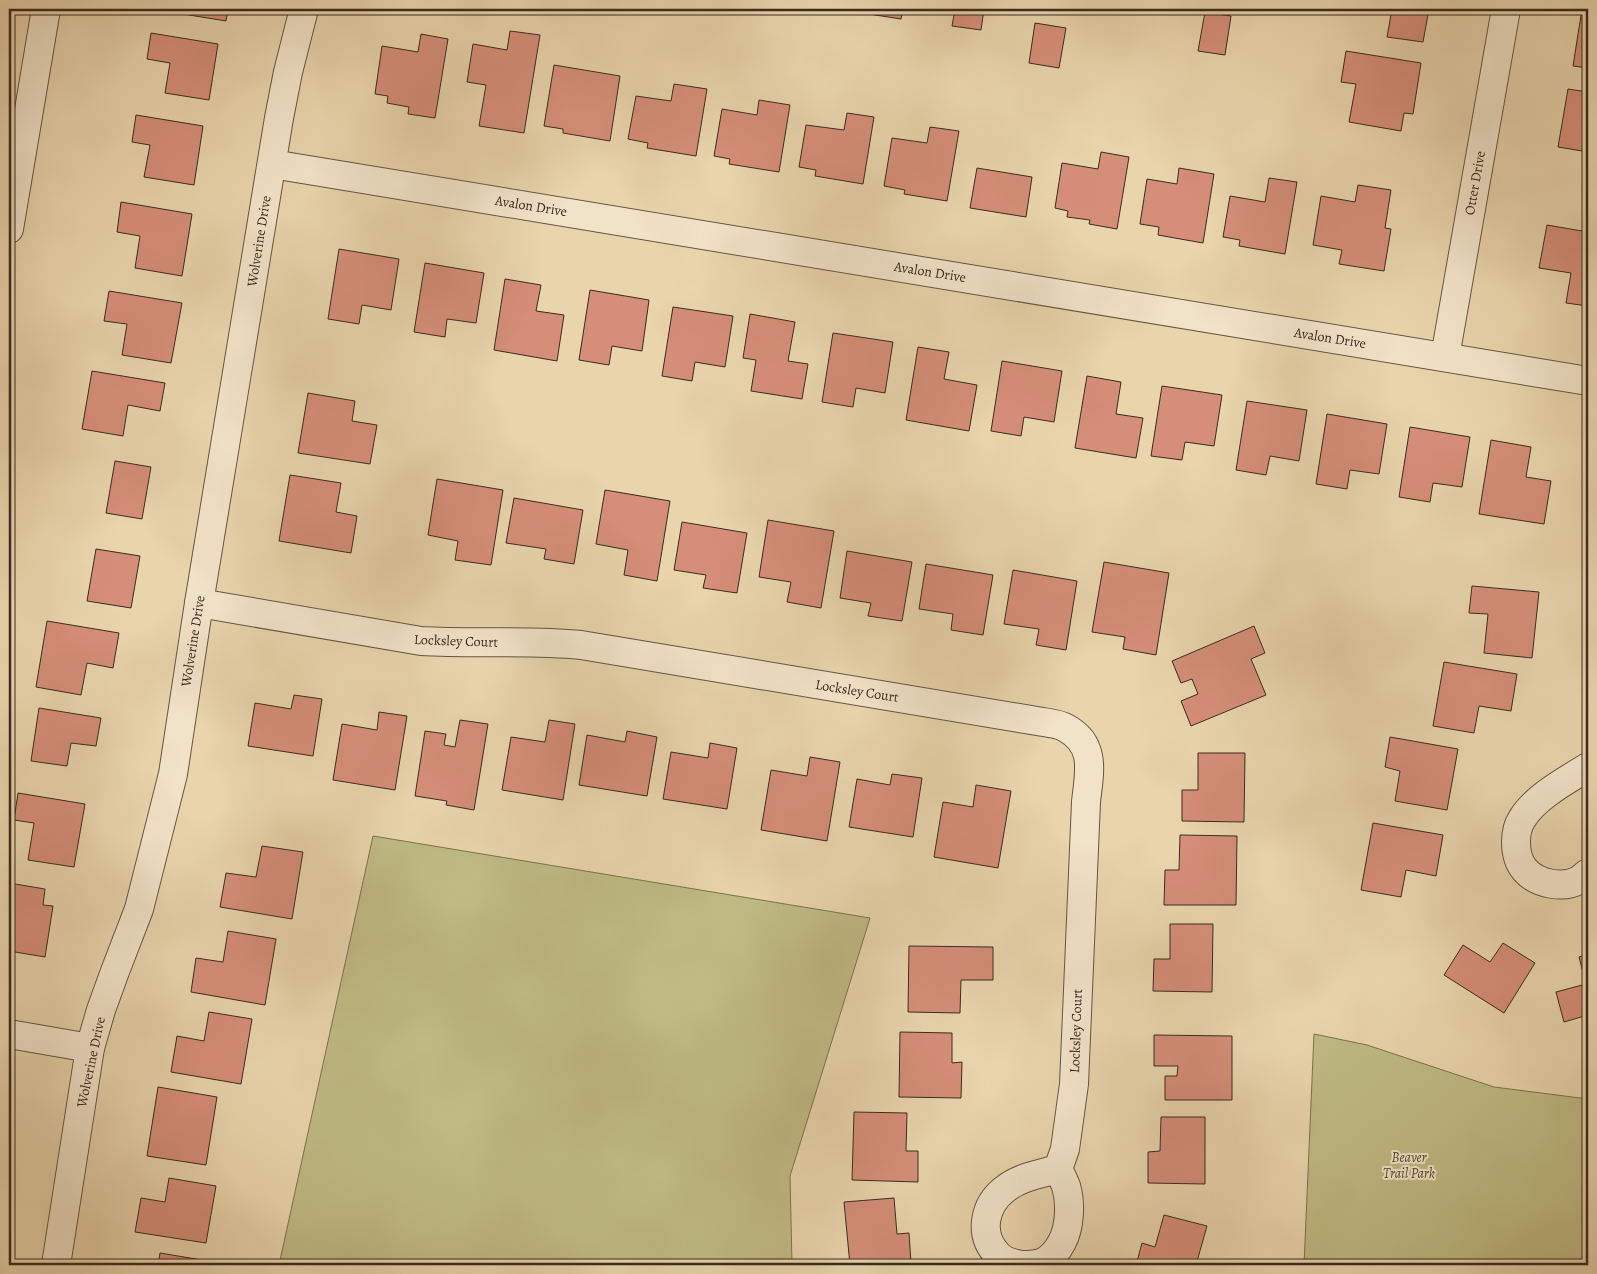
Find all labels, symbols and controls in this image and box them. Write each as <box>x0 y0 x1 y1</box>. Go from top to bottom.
street label: Otter Drive <box>1460 149 1490 217</box>
street label: Avalon Drive <box>493 191 568 221</box>
street label: Wolverine Drive <box>242 194 276 289</box>
street label: Avalon Drive <box>892 257 967 287</box>
street label: Avalon Drive <box>1292 323 1367 353</box>
street label: Wolverine Drive <box>176 594 210 689</box>
street label: Locksley Court <box>414 630 499 652</box>
street label: Locksley Court <box>814 675 900 707</box>
street label: Locksley Court <box>1065 988 1087 1073</box>
street label: Wolverine Drive <box>72 1015 110 1110</box>
park label: Beaver Trail Park <box>1383 1148 1435 1183</box>

